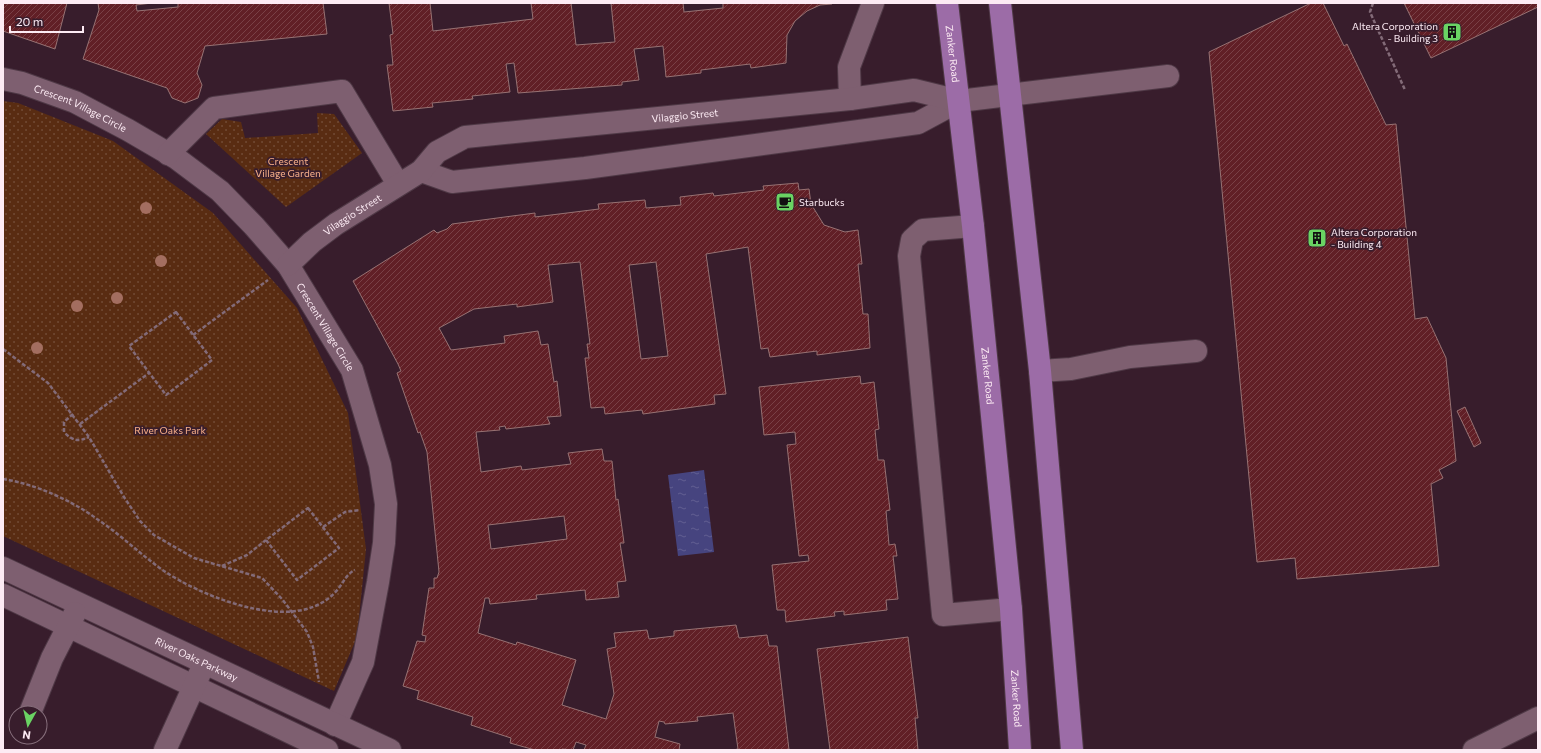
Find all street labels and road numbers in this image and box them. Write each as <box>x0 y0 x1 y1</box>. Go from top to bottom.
street label: Zanker Road <box>944 24 962 83</box>
street label: Crescent Village Circle <box>32 82 129 134</box>
street label: Vilaggio Street <box>651 106 719 125</box>
street label: Vilaggio Street <box>321 191 383 238</box>
street label: Crescent Village Circle <box>294 280 357 373</box>
street label: Zanker Road <box>979 347 997 405</box>
street label: River Oaks Parkway <box>153 635 240 684</box>
street label: Zanker Road <box>1009 669 1025 728</box>

